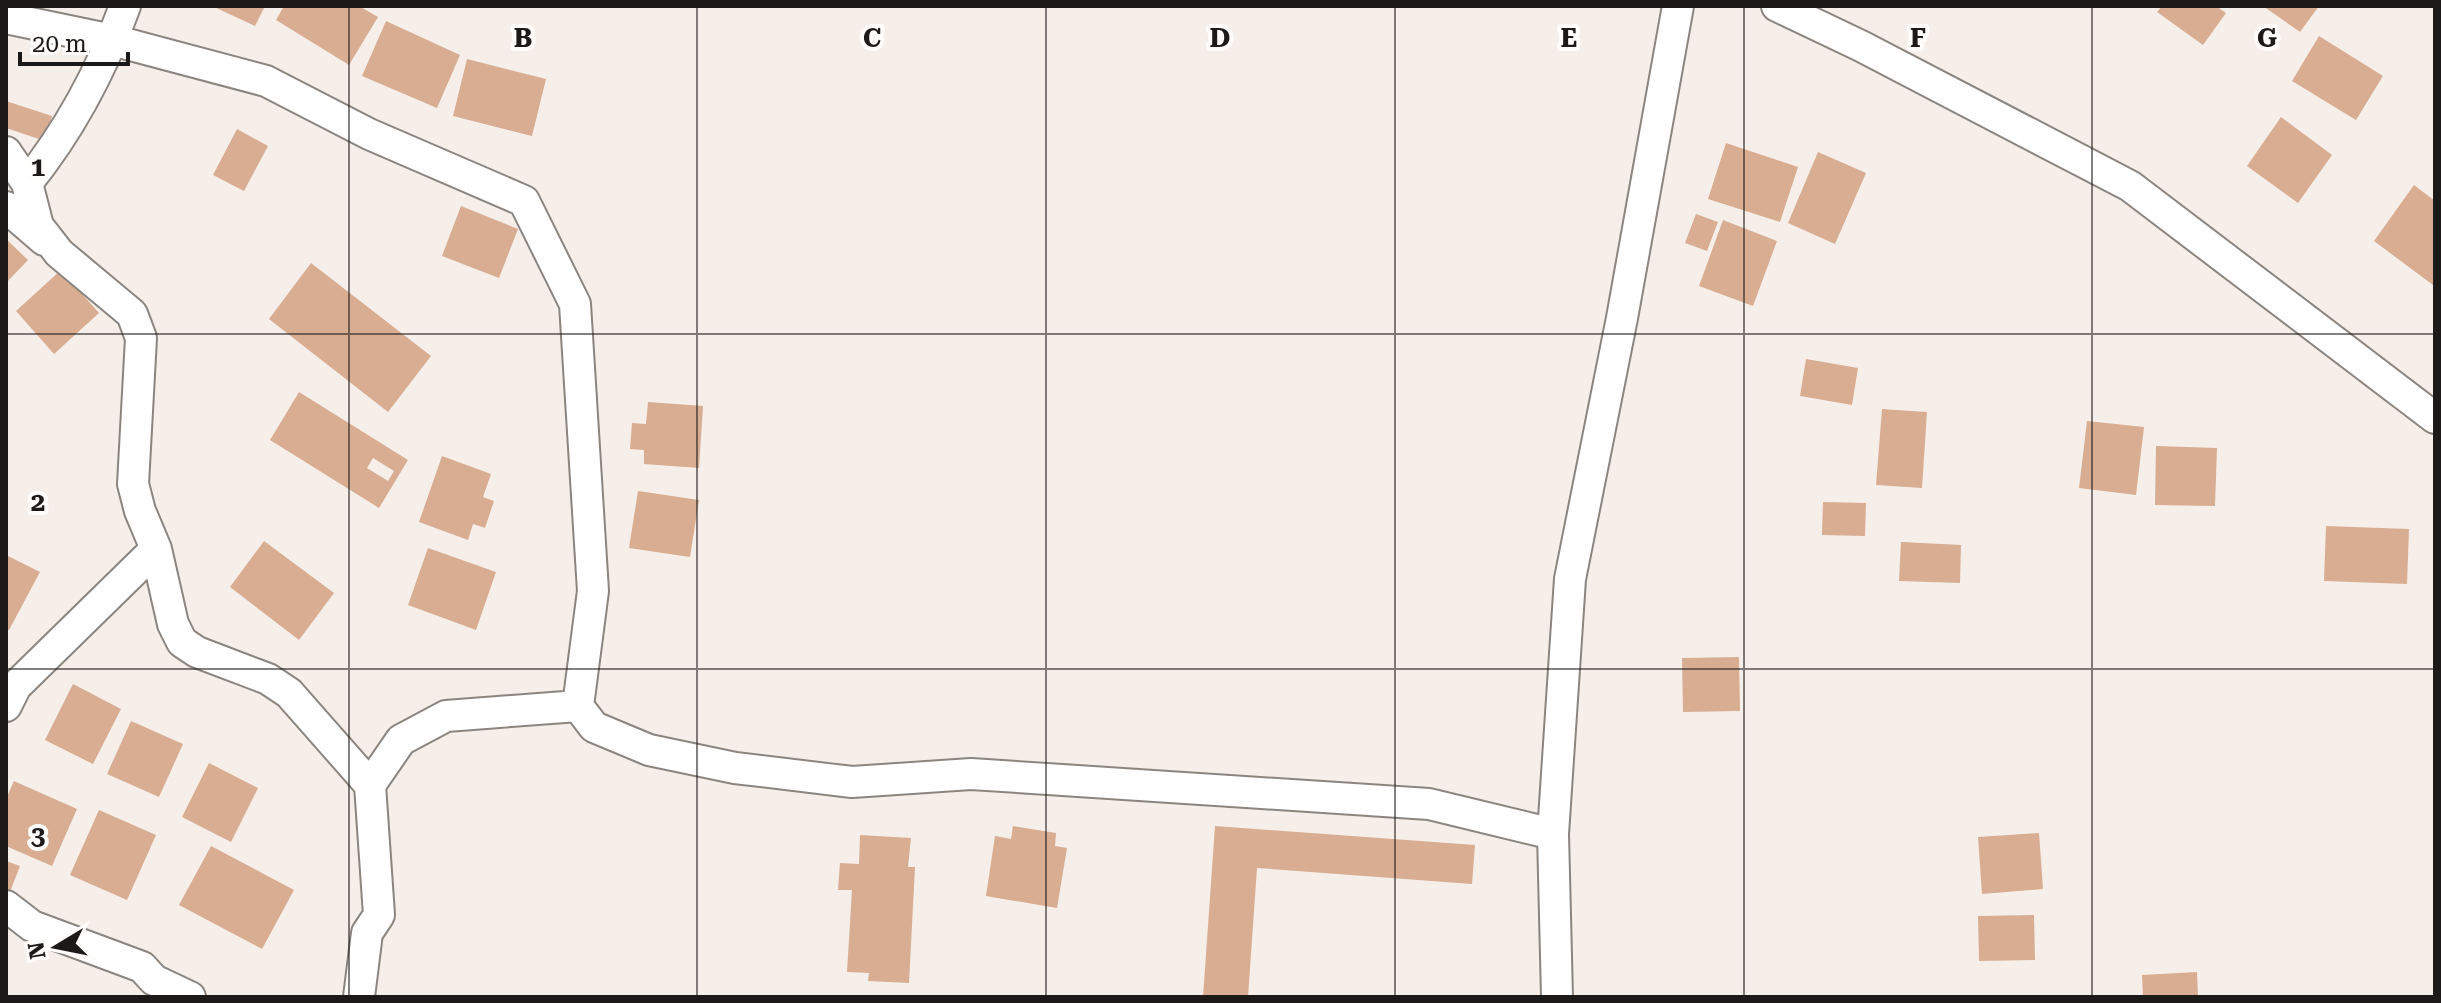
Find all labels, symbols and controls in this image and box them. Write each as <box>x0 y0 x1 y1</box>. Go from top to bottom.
scale bar <box>20 16 128 66</box>
text: B <box>514 23 532 53</box>
text: C <box>863 23 881 53</box>
text: D <box>1210 23 1230 53</box>
text: E <box>1561 23 1577 53</box>
text: F <box>1910 23 1926 53</box>
text: G <box>2257 23 2277 53</box>
text: 20 m <box>32 30 87 58</box>
text: 1 <box>31 152 45 182</box>
text: 2 <box>31 487 45 517</box>
text: 3 <box>31 821 45 851</box>
north arrow <box>16 907 96 987</box>
text: N <box>23 940 51 961</box>

